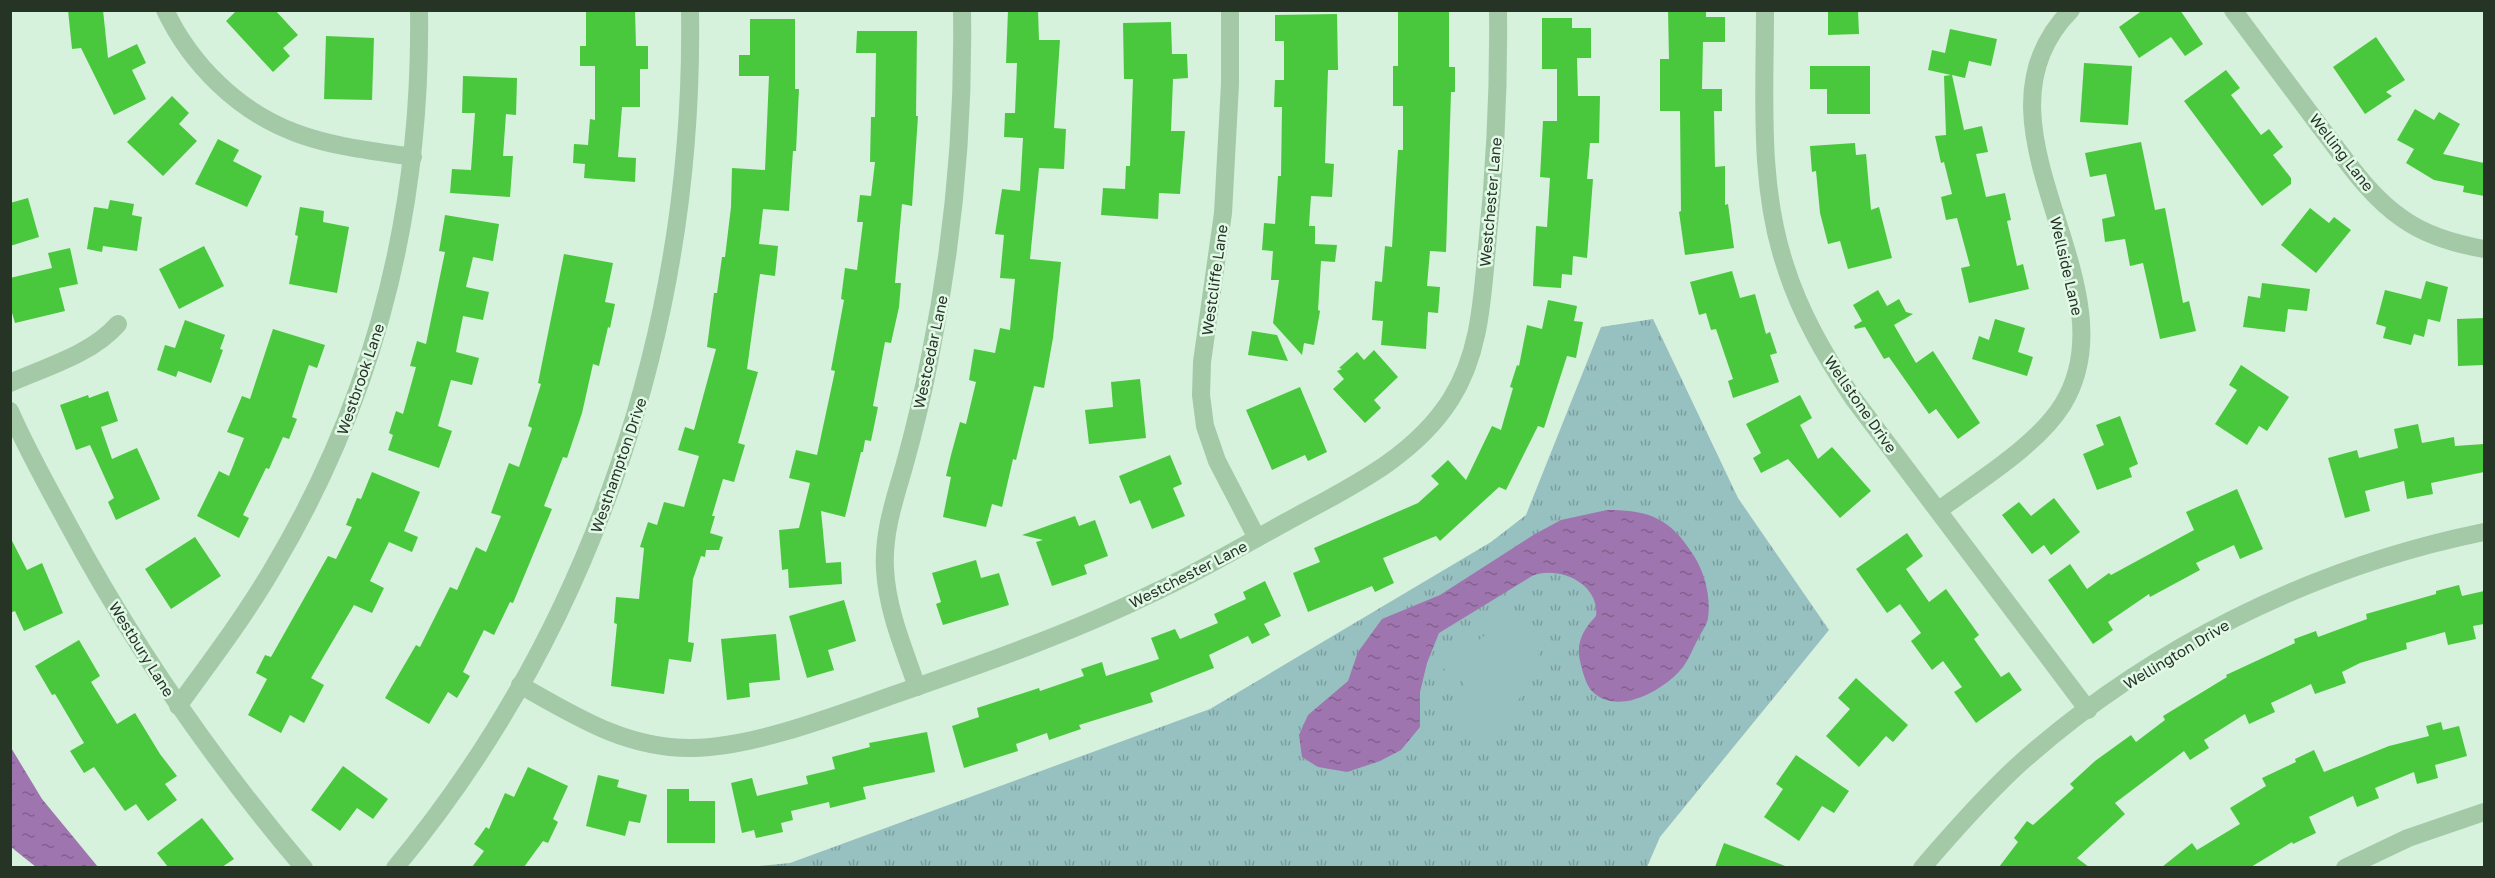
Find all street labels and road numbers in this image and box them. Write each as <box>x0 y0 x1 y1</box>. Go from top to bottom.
street label: Welling Lane <box>2306 110 2378 195</box>
street label: Westchester Lane <box>1475 136 1505 267</box>
street label: Wellside Lane <box>2047 215 2087 317</box>
street label: Westcliffe Lane <box>1197 223 1231 337</box>
street label: Westcedar Lane <box>909 293 951 410</box>
street label: Westbrook Lane <box>332 321 388 437</box>
street label: Wellstone Drive <box>1821 352 1901 456</box>
street label: Westhampton Drive <box>586 395 650 535</box>
street label: Westchester Lane <box>1126 536 1250 612</box>
street label: Westbury Lane <box>106 598 178 700</box>
street label: Wellington Drive <box>2120 615 2232 693</box>

